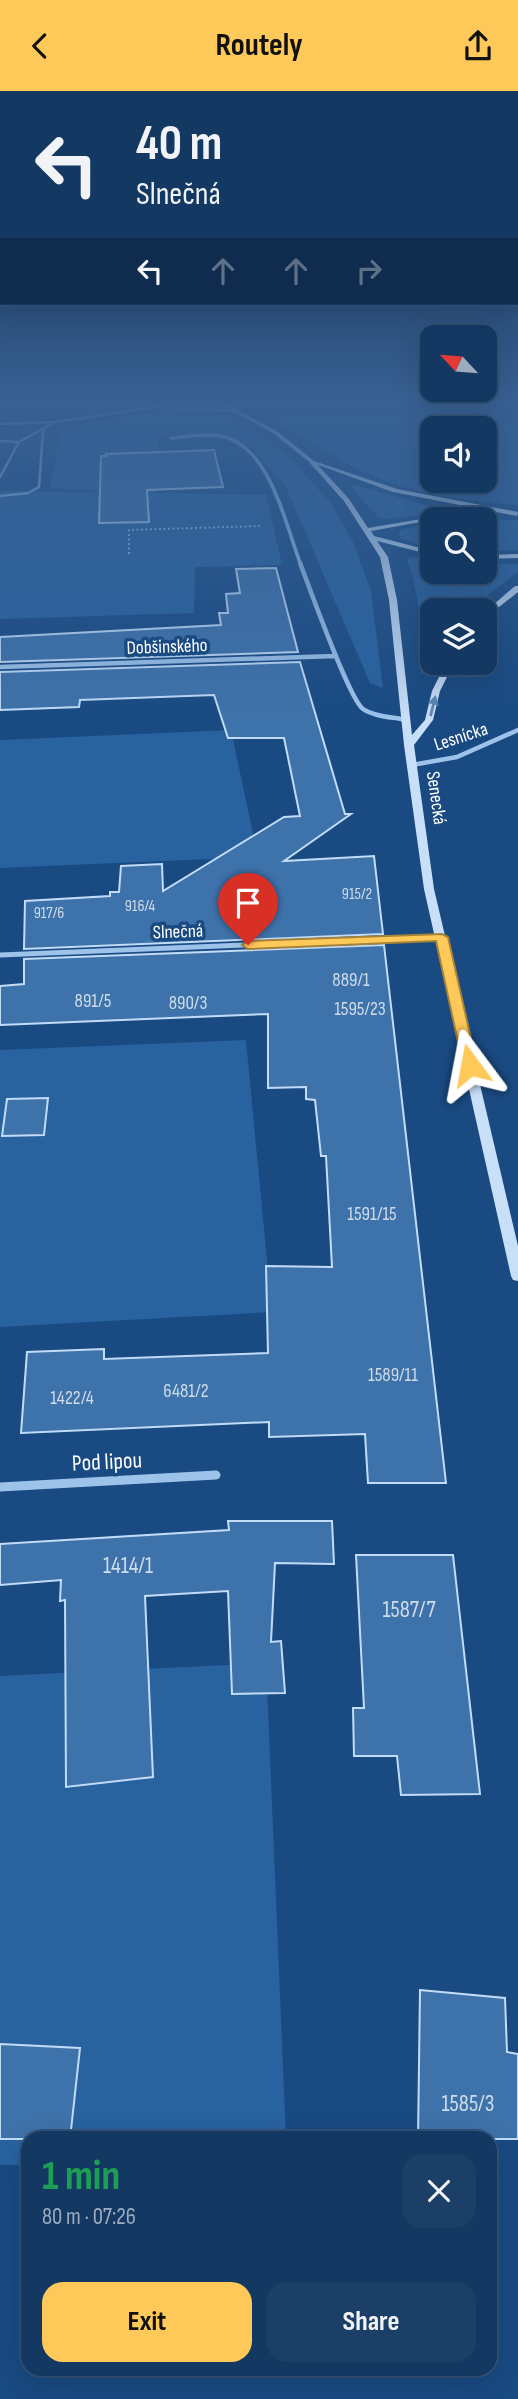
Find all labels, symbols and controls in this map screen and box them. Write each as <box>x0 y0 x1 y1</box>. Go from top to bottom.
text: Routely <box>215 26 303 65</box>
icon: back <box>21 27 59 65</box>
icon: share <box>459 27 497 65</box>
text: 40 m <box>136 115 222 174</box>
icon: left <box>21 119 112 210</box>
text: Slnečná <box>136 175 221 214</box>
icon: left <box>131 252 169 290</box>
icon: ahead <box>204 252 242 290</box>
icon: ahead <box>277 252 315 290</box>
icon: right <box>350 252 388 290</box>
north arrow <box>420 325 497 403</box>
map controls <box>420 325 497 675</box>
button: sound <box>420 416 497 493</box>
button: search <box>420 507 497 584</box>
button: layers <box>420 598 497 675</box>
street label: Dobšinského <box>126 634 208 660</box>
one-way arrow <box>428 695 439 717</box>
street label: Lesnícka <box>431 718 491 756</box>
street label: Senecká <box>421 770 451 826</box>
pin <box>218 873 278 945</box>
icon: arrive <box>229 884 267 922</box>
house number: 915/2 <box>342 885 372 904</box>
house number: 916/4 <box>125 897 156 916</box>
house number: 917/6 <box>34 904 64 923</box>
street label: Slnečná <box>152 920 204 944</box>
house number: 889/1 <box>332 969 370 992</box>
house number: 891/5 <box>75 990 111 1013</box>
house number: 890/3 <box>169 992 207 1015</box>
house number: 1595/23 <box>334 998 386 1021</box>
position arrow <box>433 1028 507 1102</box>
house number: 1591/15 <box>347 1203 397 1226</box>
house number: 1589/11 <box>368 1364 418 1387</box>
house number: 6481/2 <box>163 1380 209 1403</box>
house number: 1422/4 <box>50 1387 94 1410</box>
street label: Pod lipou <box>71 1446 143 1478</box>
house number: 1414/1 <box>103 1552 153 1580</box>
house number: 1587/7 <box>382 1596 436 1624</box>
house number: 1585/3 <box>442 2090 494 2118</box>
text: 1 min <box>42 2151 120 2202</box>
button: close <box>402 2154 476 2228</box>
text: 80 m · 07:26 <box>42 2203 136 2231</box>
button: Exit <box>42 2282 252 2362</box>
button: Share <box>266 2282 476 2362</box>

